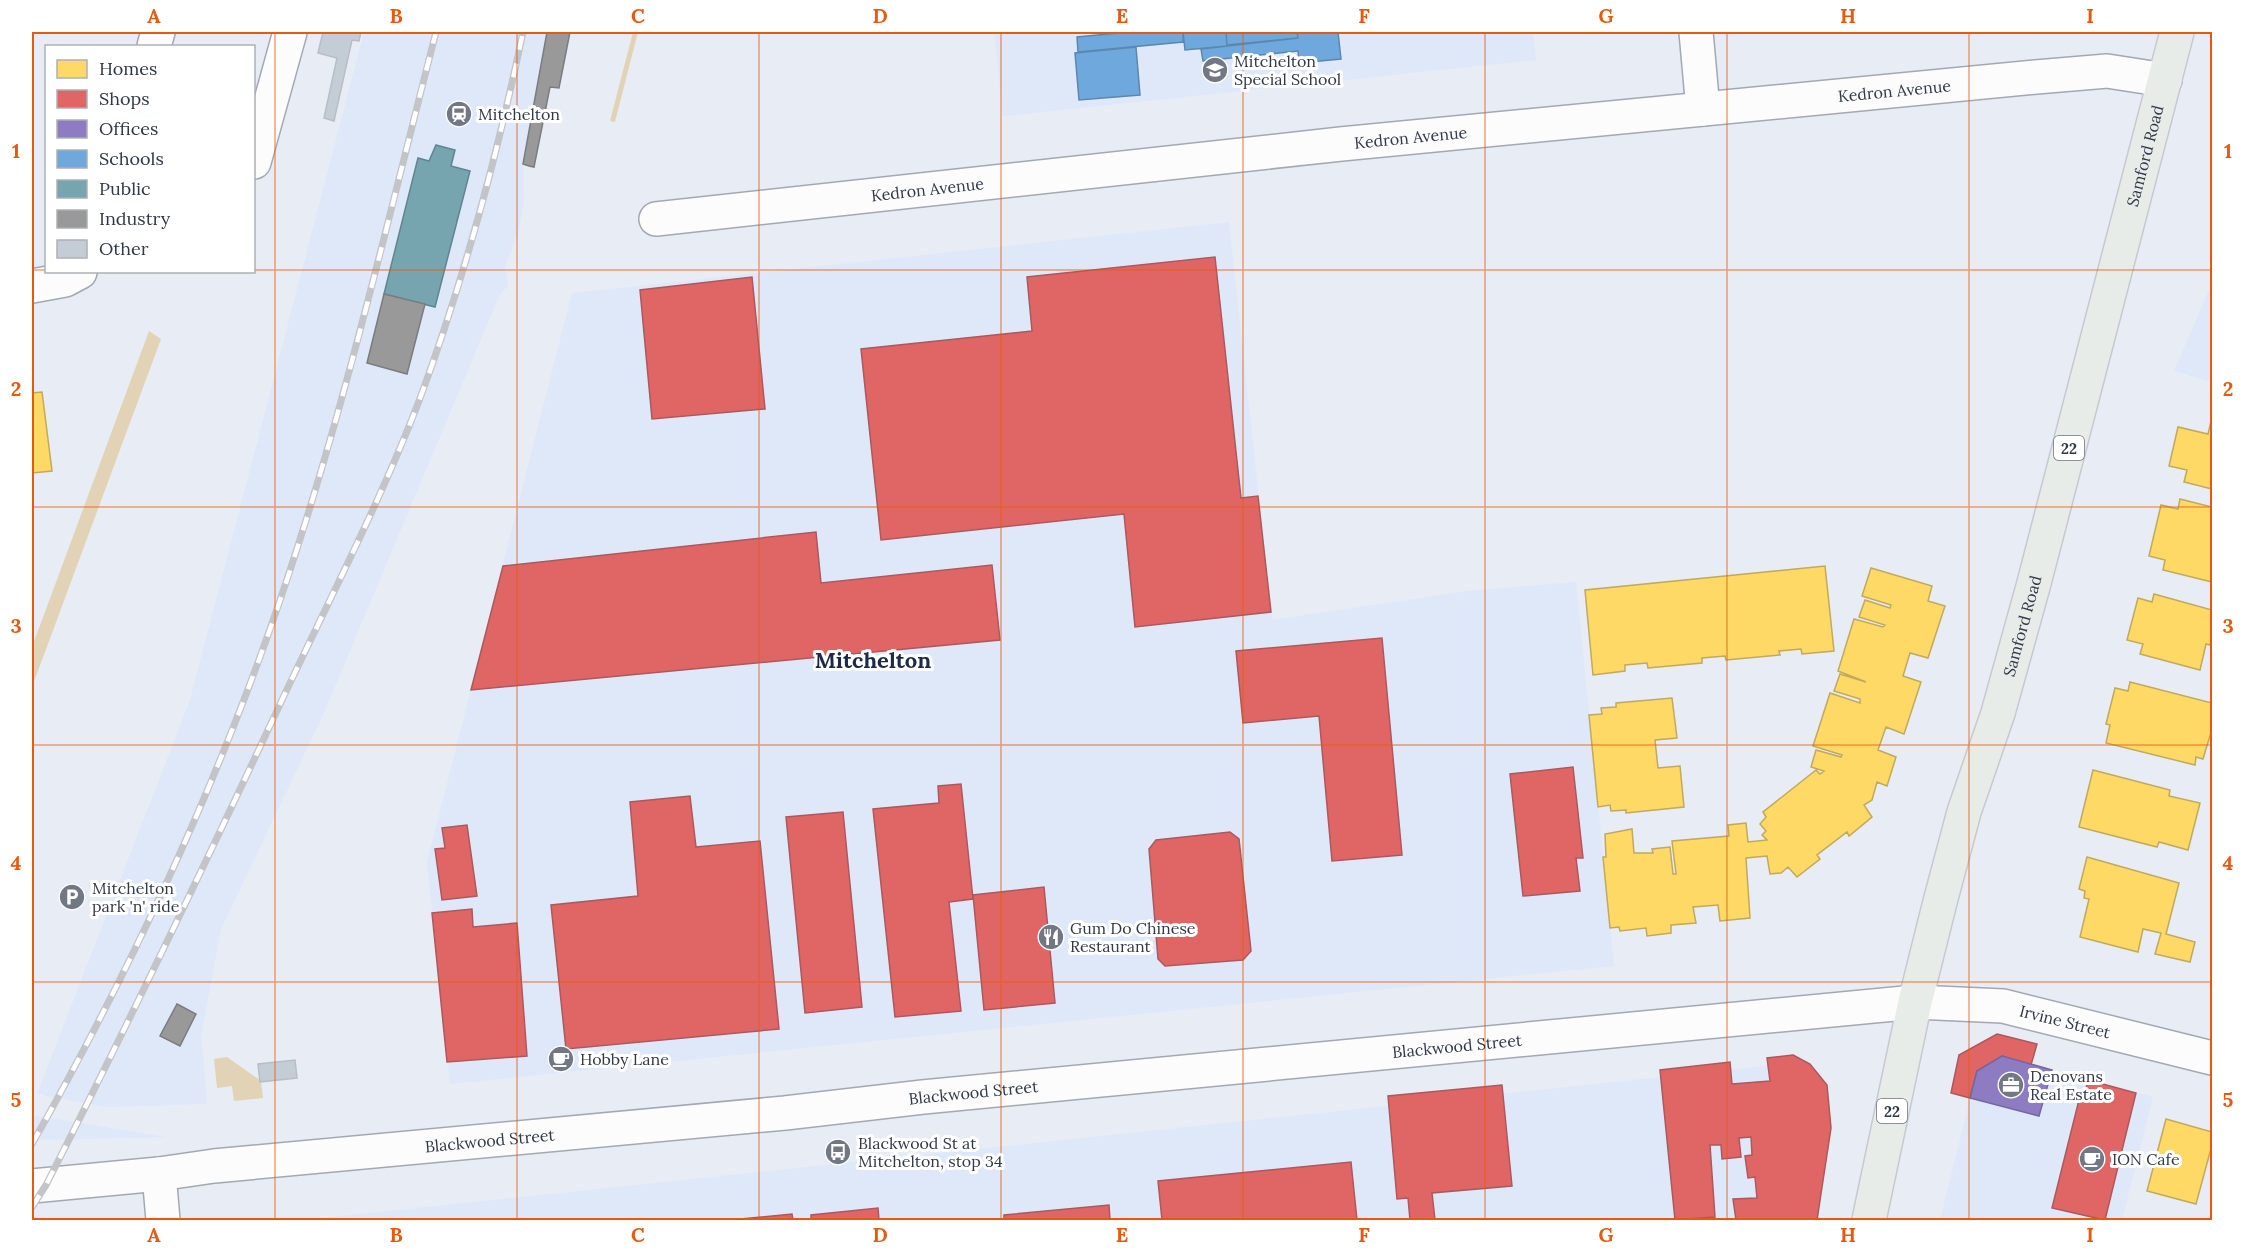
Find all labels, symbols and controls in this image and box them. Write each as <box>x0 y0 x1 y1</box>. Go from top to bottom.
text: A <box>147 3 161 28</box>
text: B <box>389 3 403 28</box>
text: C <box>631 3 645 28</box>
text: D <box>872 3 888 28</box>
text: E <box>1116 3 1128 28</box>
text: F <box>1358 3 1370 28</box>
text: G <box>1598 3 1614 28</box>
text: H <box>1840 3 1856 28</box>
text: I <box>2086 3 2094 28</box>
legend <box>45 45 255 273</box>
place label: Mitchelton Special School <box>1234 51 1341 89</box>
school or university icon: Mitchelton Special School <box>1200 55 1230 85</box>
text: Homes <box>99 57 157 80</box>
street label: Kedron Avenue <box>1837 75 1952 106</box>
text: Shops <box>99 87 150 110</box>
station icon: Mitchelton <box>444 99 474 129</box>
street label: Samford Road <box>2122 102 2168 209</box>
place label: Mitchelton <box>478 104 560 124</box>
text: Offices <box>99 117 158 140</box>
street label: Kedron Avenue <box>1353 122 1468 153</box>
text: 1 <box>12 138 20 163</box>
text: 1 <box>2224 138 2232 163</box>
text: Schools <box>99 147 164 170</box>
street label: Kedron Avenue <box>870 173 985 205</box>
text: Public <box>99 177 151 200</box>
text: Industry <box>99 207 171 230</box>
text: Other <box>99 237 149 260</box>
text: 2 <box>11 376 21 401</box>
text: 2 <box>2223 376 2233 401</box>
road number: 22 <box>2054 436 2084 460</box>
street label: Samford Road <box>1999 573 2046 679</box>
text: 3 <box>10 613 22 638</box>
text: 3 <box>2222 613 2234 638</box>
district label: Mitchelton <box>815 646 931 674</box>
text: 4 <box>11 850 22 875</box>
text: 4 <box>2223 850 2234 875</box>
place label: Mitchelton park 'n' ride <box>92 878 180 916</box>
parking icon: Mitchelton park 'n' ride <box>57 882 87 912</box>
place label: Gum Do Chinese Restaurant <box>1070 918 1196 956</box>
restaurant icon: Gum Do Chinese Restaurant <box>1036 922 1066 952</box>
street label: Irvine Street <box>2017 1000 2113 1043</box>
street label: Blackwood Street <box>1391 1030 1524 1062</box>
cafe icon: Hobby Lane <box>546 1044 576 1074</box>
place label: Hobby Lane <box>580 1049 669 1069</box>
place label: Denovans Real Estate <box>2030 1066 2112 1104</box>
office icon: Denovans Real Estate <box>1996 1070 2026 1100</box>
street label: Blackwood Street <box>907 1076 1040 1109</box>
text: 5 <box>11 1087 22 1112</box>
text: 5 <box>2223 1087 2234 1112</box>
road number: 22 <box>1877 1099 1907 1123</box>
street label: Blackwood Street <box>424 1124 556 1156</box>
place label: Blackwood St at Mitchelton, stop 34 <box>858 1133 1003 1171</box>
bus stop icon: Blackwood St at Mitchelton, stop 34 <box>823 1137 853 1167</box>
cafe icon: ION Cafe <box>2077 1144 2107 1174</box>
place label: ION Cafe <box>2112 1149 2180 1169</box>
text: A <box>147 1222 161 1247</box>
text: B <box>389 1222 403 1247</box>
text: C <box>631 1222 645 1247</box>
text: D <box>872 1222 888 1247</box>
text: E <box>1116 1222 1128 1247</box>
text: F <box>1358 1222 1370 1247</box>
text: G <box>1598 1222 1614 1247</box>
text: H <box>1840 1222 1856 1247</box>
text: I <box>2086 1222 2094 1247</box>

